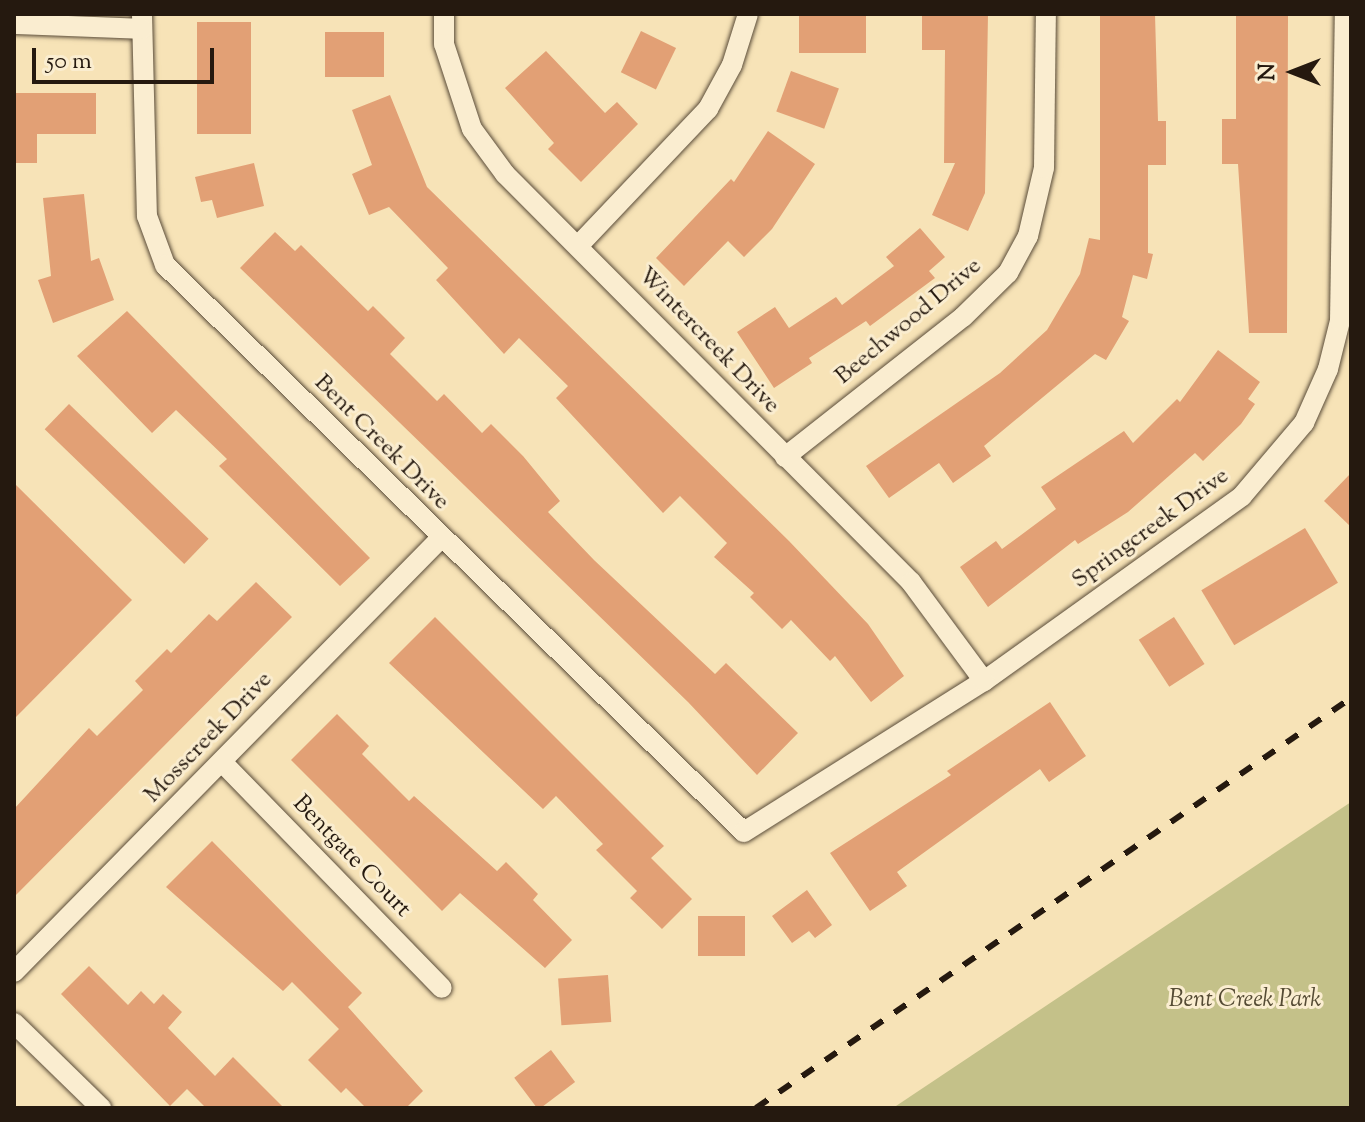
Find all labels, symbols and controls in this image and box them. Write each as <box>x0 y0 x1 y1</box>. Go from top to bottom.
scale bar <box>36 32 218 82</box>
north arrow <box>1253 32 1333 112</box>
text: 50 m <box>46 45 92 79</box>
text: N <box>1253 63 1285 81</box>
street label: Beechwood Drive <box>830 252 988 392</box>
street label: Wintercreek Drive <box>631 262 785 420</box>
street label: Bent Creek Drive <box>307 369 455 517</box>
street label: Springcreek Drive <box>1067 462 1235 596</box>
street label: Mosscreek Drive <box>139 666 279 810</box>
street label: Bentgate Court <box>286 790 416 924</box>
park label: Bent Creek Park <box>1169 987 1321 1015</box>

